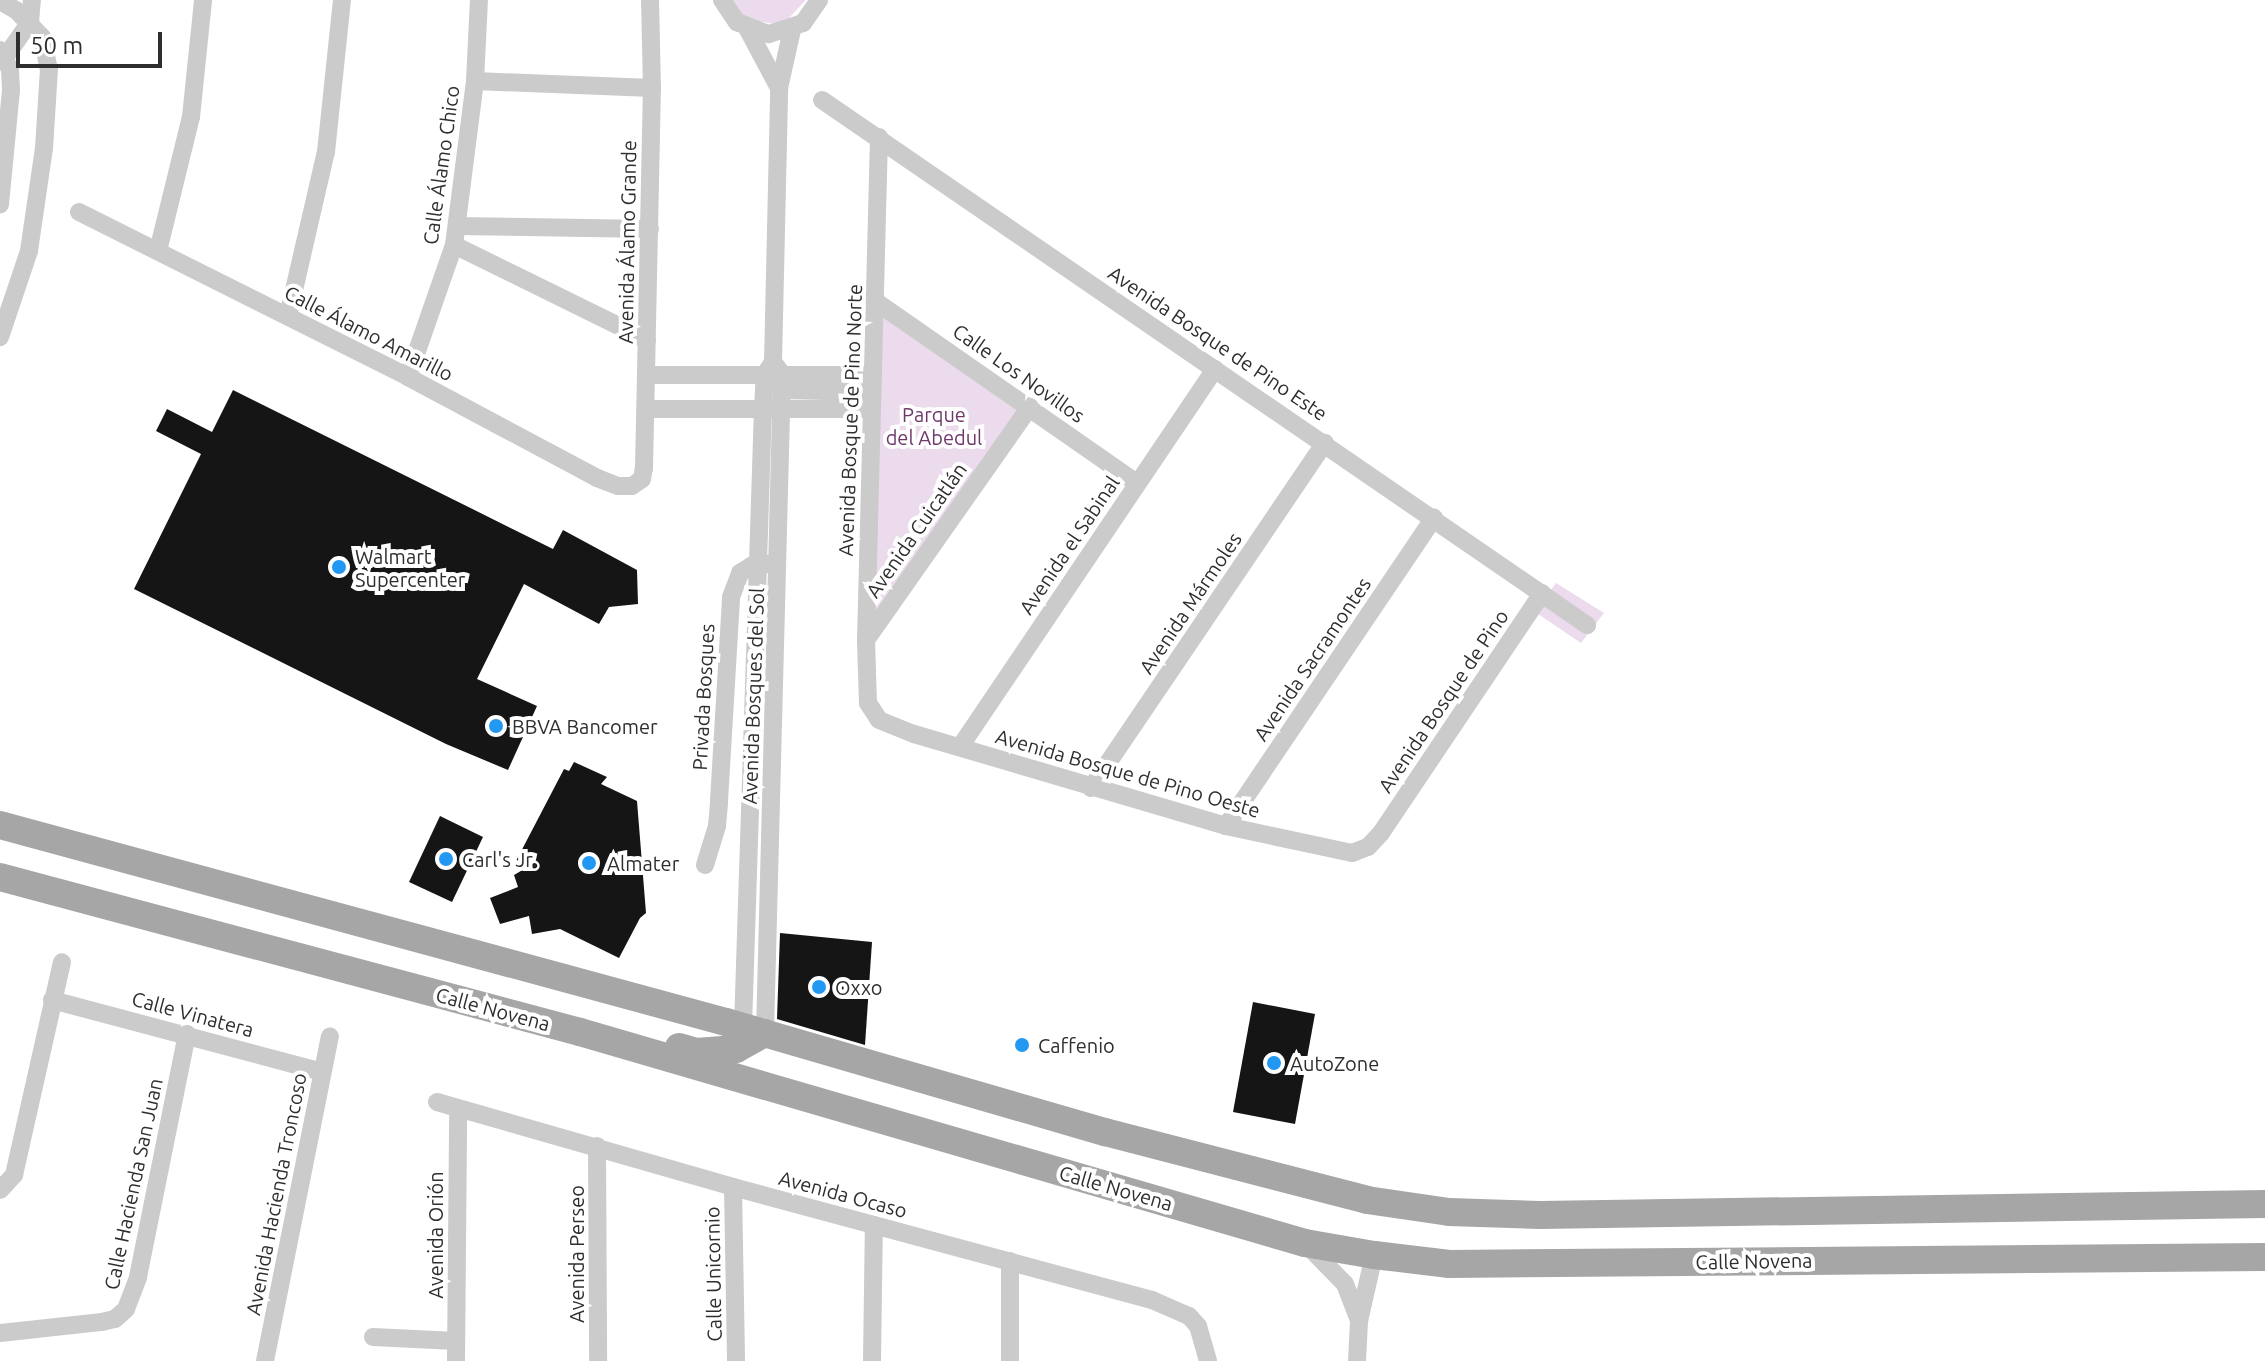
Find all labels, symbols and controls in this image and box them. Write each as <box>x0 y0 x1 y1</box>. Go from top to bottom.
scale bar <box>20 16 166 66</box>
text: 50 m <box>30 32 83 59</box>
street label: Calle Álamo Chico <box>418 84 464 246</box>
street label: Avenida Álamo Grande <box>613 140 641 344</box>
street label: Avenida Bosque de Pino Este <box>1104 261 1332 425</box>
street label: Calle Álamo Amarillo <box>281 280 457 386</box>
street label: Avenida Bosque de Pino Norte <box>833 283 867 557</box>
street label: Calle Los Novillos <box>949 319 1089 427</box>
park label: Parque del Abedul <box>886 402 982 449</box>
street label: Avenida Cuicatlán <box>861 458 971 602</box>
street label: Avenida el Sabinal <box>1014 471 1124 619</box>
street label: Avenida Mármoles <box>1134 528 1246 678</box>
place label: Walmart Supercenter <box>355 544 465 591</box>
marker: Walmart Supercenter <box>330 558 348 576</box>
street label: Avenida Sacramontes <box>1248 573 1376 745</box>
street label: Avenida Bosques del Sol <box>737 587 769 805</box>
street label: Avenida Bosque de Pino <box>1373 605 1513 797</box>
street label: Privada Bosques <box>687 623 719 771</box>
place label: BBVA Bancomer <box>512 714 658 738</box>
marker: BBVA Bancomer <box>487 717 505 735</box>
street label: Avenida Bosque de Pino Oeste <box>993 724 1263 822</box>
place label: Carl's Jr. <box>462 847 537 871</box>
marker: Carl's Jr. <box>437 850 455 868</box>
place label: Almater <box>607 851 679 875</box>
marker: Almater <box>578 852 600 874</box>
place label: Oxxo <box>835 975 883 999</box>
marker: Oxxo <box>810 978 828 996</box>
street label: Calle Novena <box>433 982 553 1036</box>
street label: Calle Vinatera <box>129 986 257 1042</box>
place label: Caffenio <box>1038 1033 1115 1057</box>
marker: Caffenio <box>1013 1036 1031 1054</box>
place label: AutoZone <box>1290 1051 1379 1075</box>
marker: AutoZone <box>1265 1054 1283 1072</box>
street label: Avenida Hacienda Troncoso <box>241 1071 311 1317</box>
street label: Calle Hacienda San Juan <box>99 1076 167 1292</box>
street label: Calle Novena <box>1056 1160 1176 1216</box>
street label: Avenida Ocaso <box>776 1165 910 1223</box>
street label: Avenida Orión <box>423 1171 447 1299</box>
street label: Avenida Perseo <box>564 1185 588 1323</box>
street label: Calle Unicornio <box>700 1206 726 1342</box>
street label: Calle Novena <box>1695 1248 1813 1274</box>

